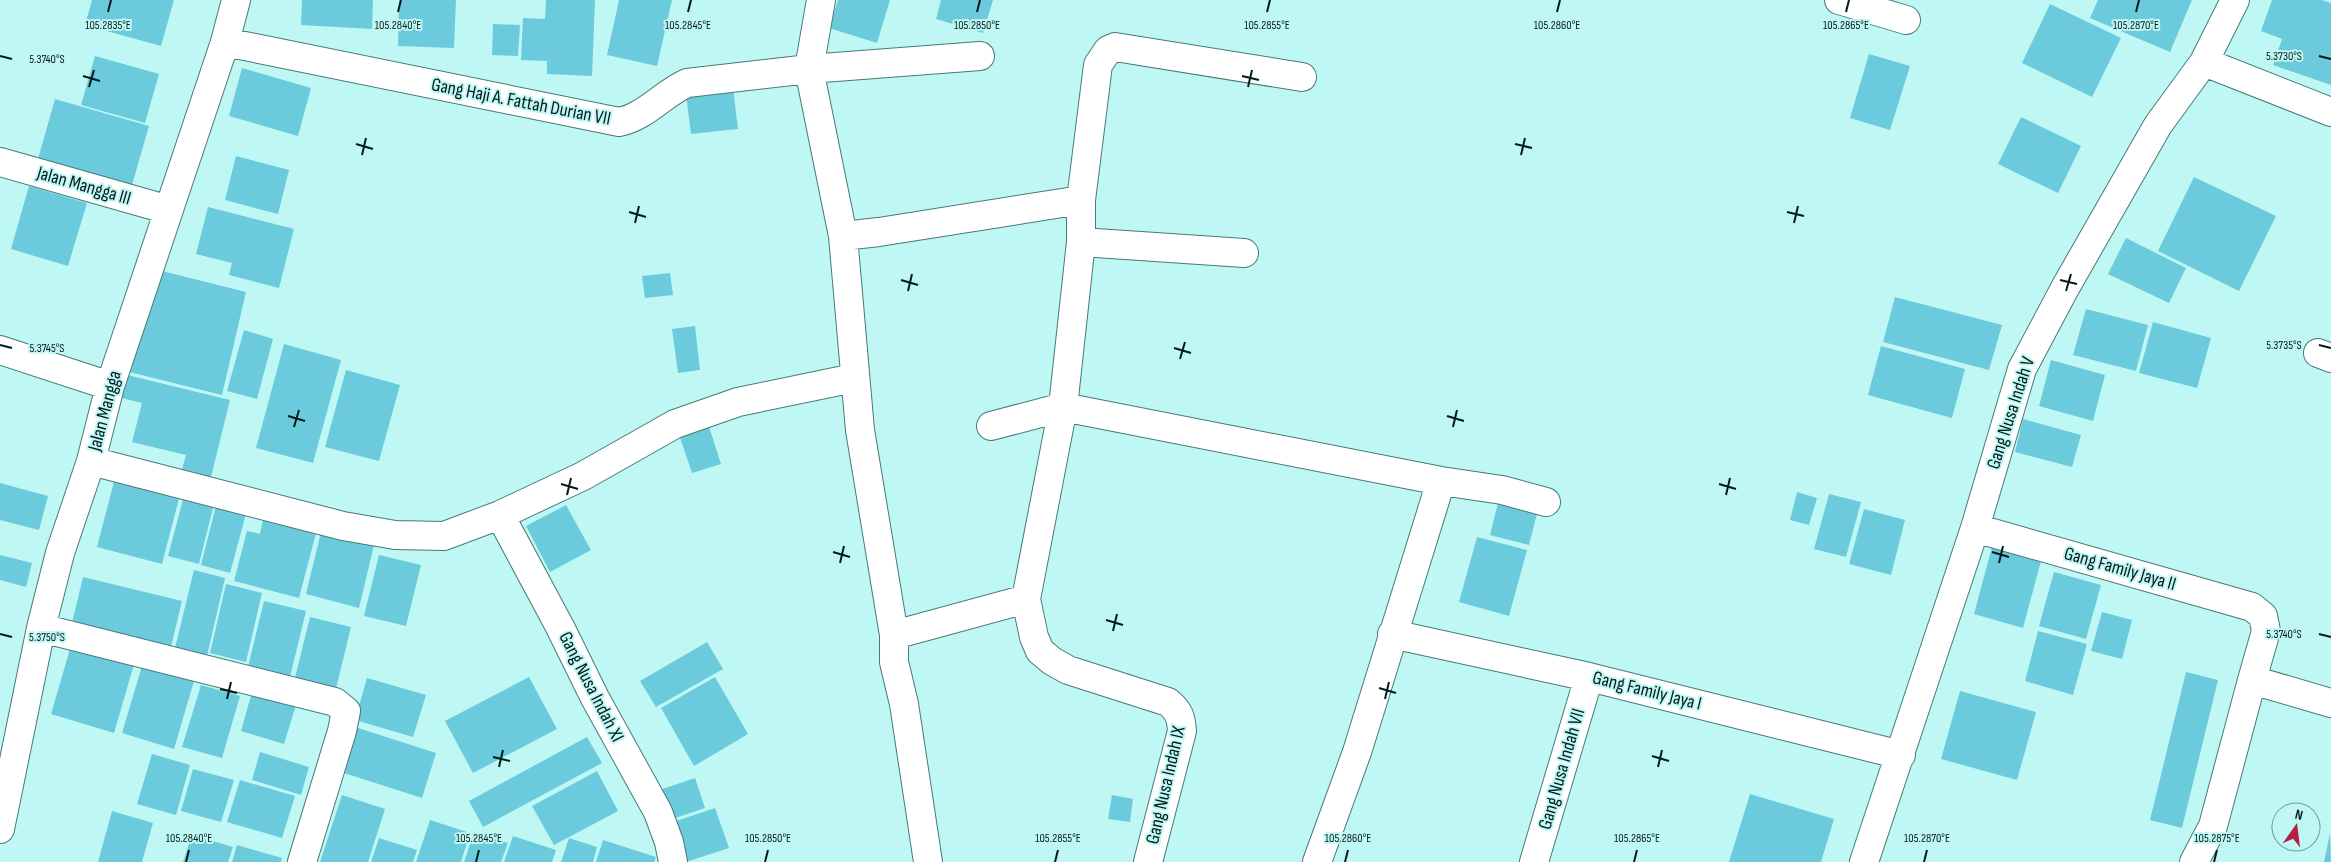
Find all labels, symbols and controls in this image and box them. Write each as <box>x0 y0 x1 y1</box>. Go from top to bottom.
text: 105.2835°E <box>85 18 131 33</box>
text: 105.2840°E <box>375 18 421 33</box>
text: 105.2845°E <box>665 18 711 33</box>
text: 105.2850°E <box>954 18 1000 33</box>
text: 105.2855°E <box>1244 18 1290 33</box>
text: 105.2860°E <box>1534 18 1580 33</box>
text: 105.2865°E <box>1823 18 1869 33</box>
text: 105.2870°E <box>2113 18 2159 33</box>
text: 5.3730°S <box>2266 49 2302 64</box>
text: 5.3740°S <box>29 52 65 67</box>
street label: Gang Haji A. Fattah Durian VII <box>429 73 613 131</box>
street label: Jalan Mangga III <box>33 161 134 210</box>
text: 5.3735°S <box>2266 338 2302 353</box>
text: 5.3745°S <box>30 341 64 356</box>
street label: Gang Nusa Indah V <box>1982 353 2040 472</box>
street label: Jalan Mangga <box>83 368 127 455</box>
street label: Gang Family Jaya II <box>2061 542 2179 596</box>
text: 5.3740°S <box>2266 627 2302 642</box>
street label: Gang Nusa Indah XI <box>553 628 629 746</box>
text: 5.3750°S <box>29 630 65 645</box>
street label: Gang Family Jaya I <box>1590 666 1704 716</box>
street label: Gang Nusa Indah VII <box>1534 706 1590 832</box>
street label: Gang Nusa Indah IX <box>1141 724 1191 846</box>
north arrow <box>2271 802 2321 852</box>
text: N <box>2293 806 2305 824</box>
text: 105.2840°E <box>166 831 212 846</box>
text: 105.2845°E <box>456 831 502 846</box>
text: 105.2850°E <box>745 831 791 846</box>
text: 105.2855°E <box>1035 831 1081 846</box>
text: 105.2860°E <box>1325 831 1371 846</box>
text: 105.2865°E <box>1614 831 1660 846</box>
text: 105.2870°E <box>1904 831 1950 846</box>
text: 105.2875°E <box>2194 831 2240 846</box>

